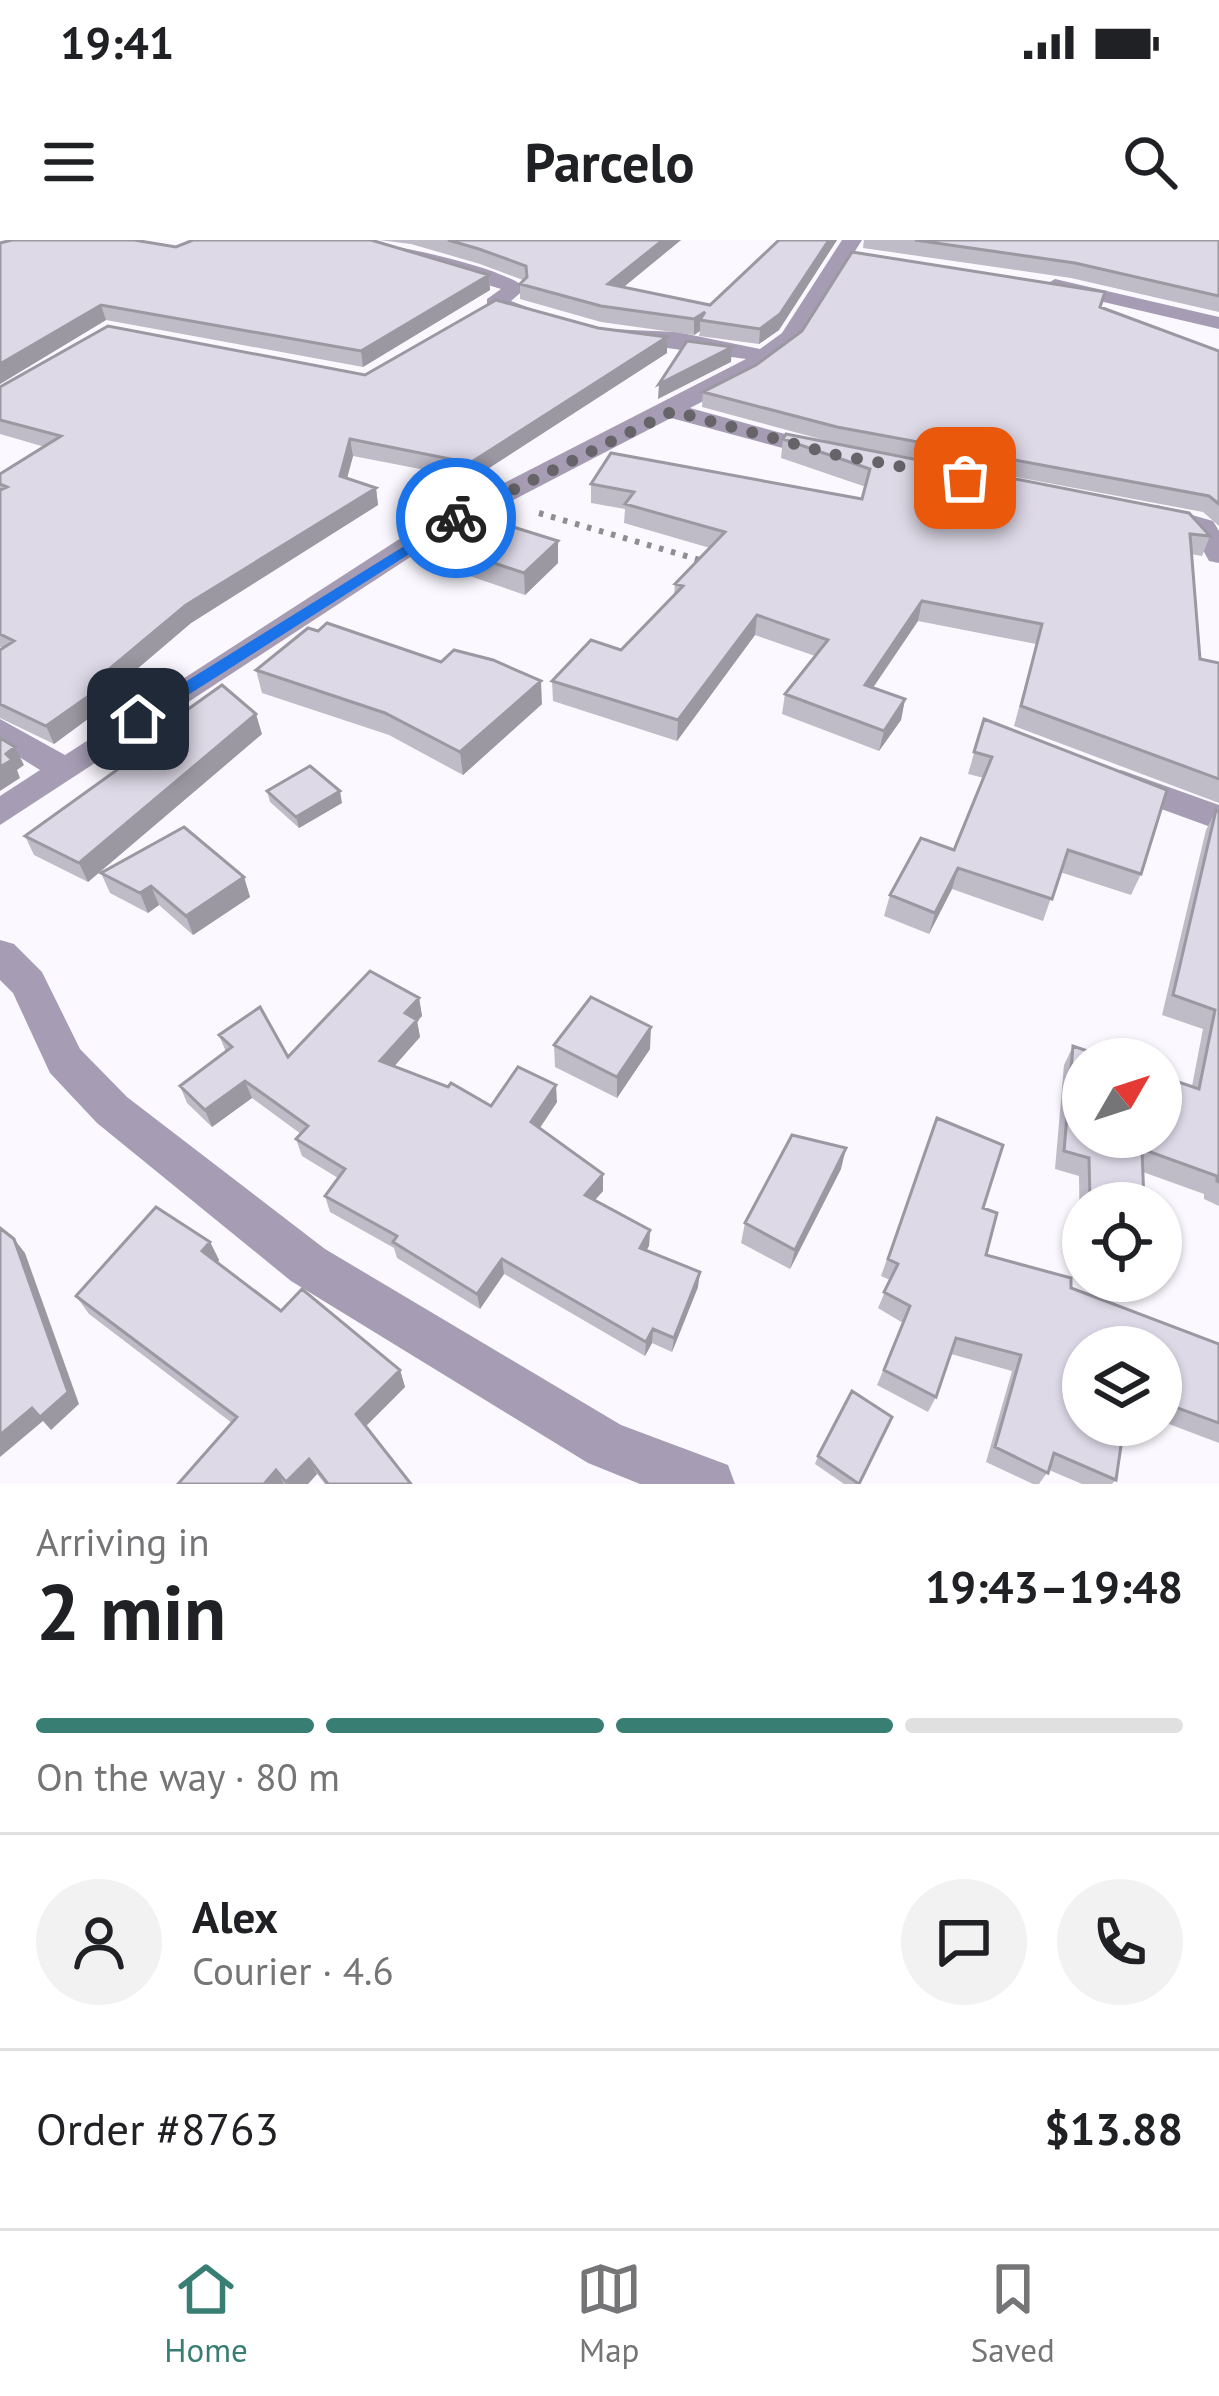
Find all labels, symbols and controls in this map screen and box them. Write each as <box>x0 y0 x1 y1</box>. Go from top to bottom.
text: 19:41 <box>60 13 174 71</box>
text: Parcelo <box>525 127 694 197</box>
icon: menu <box>36 129 102 195</box>
icon: search <box>1117 129 1183 195</box>
pin <box>914 427 1016 529</box>
icon: bag <box>932 445 998 511</box>
courier <box>396 458 516 578</box>
icon: bike <box>423 485 489 551</box>
pin <box>87 668 189 770</box>
icon: home <box>105 686 171 752</box>
north arrow <box>1062 1038 1182 1158</box>
map controls <box>1062 1038 1182 1446</box>
button: locate <box>1062 1182 1182 1302</box>
button: layers <box>1062 1326 1182 1446</box>
text: Arriving in <box>36 1516 210 1567</box>
text: 19:43–19:48 <box>925 1557 1183 1615</box>
text: 2 min <box>36 1561 226 1662</box>
text: On the way · 80 m <box>36 1751 340 1802</box>
button: person <box>36 1879 162 2005</box>
button: chat <box>901 1879 1027 2005</box>
button: phone <box>1057 1879 1183 2005</box>
text: Alex <box>192 1887 278 1945</box>
text: Courier · 4.6 <box>192 1945 394 1996</box>
text: Order #8763 <box>36 2099 279 2157</box>
text: $13.88 <box>1044 2099 1183 2157</box>
tab: Home <box>164 2256 248 2371</box>
tab: Map <box>576 2256 642 2371</box>
tab: Saved <box>971 2256 1055 2371</box>

